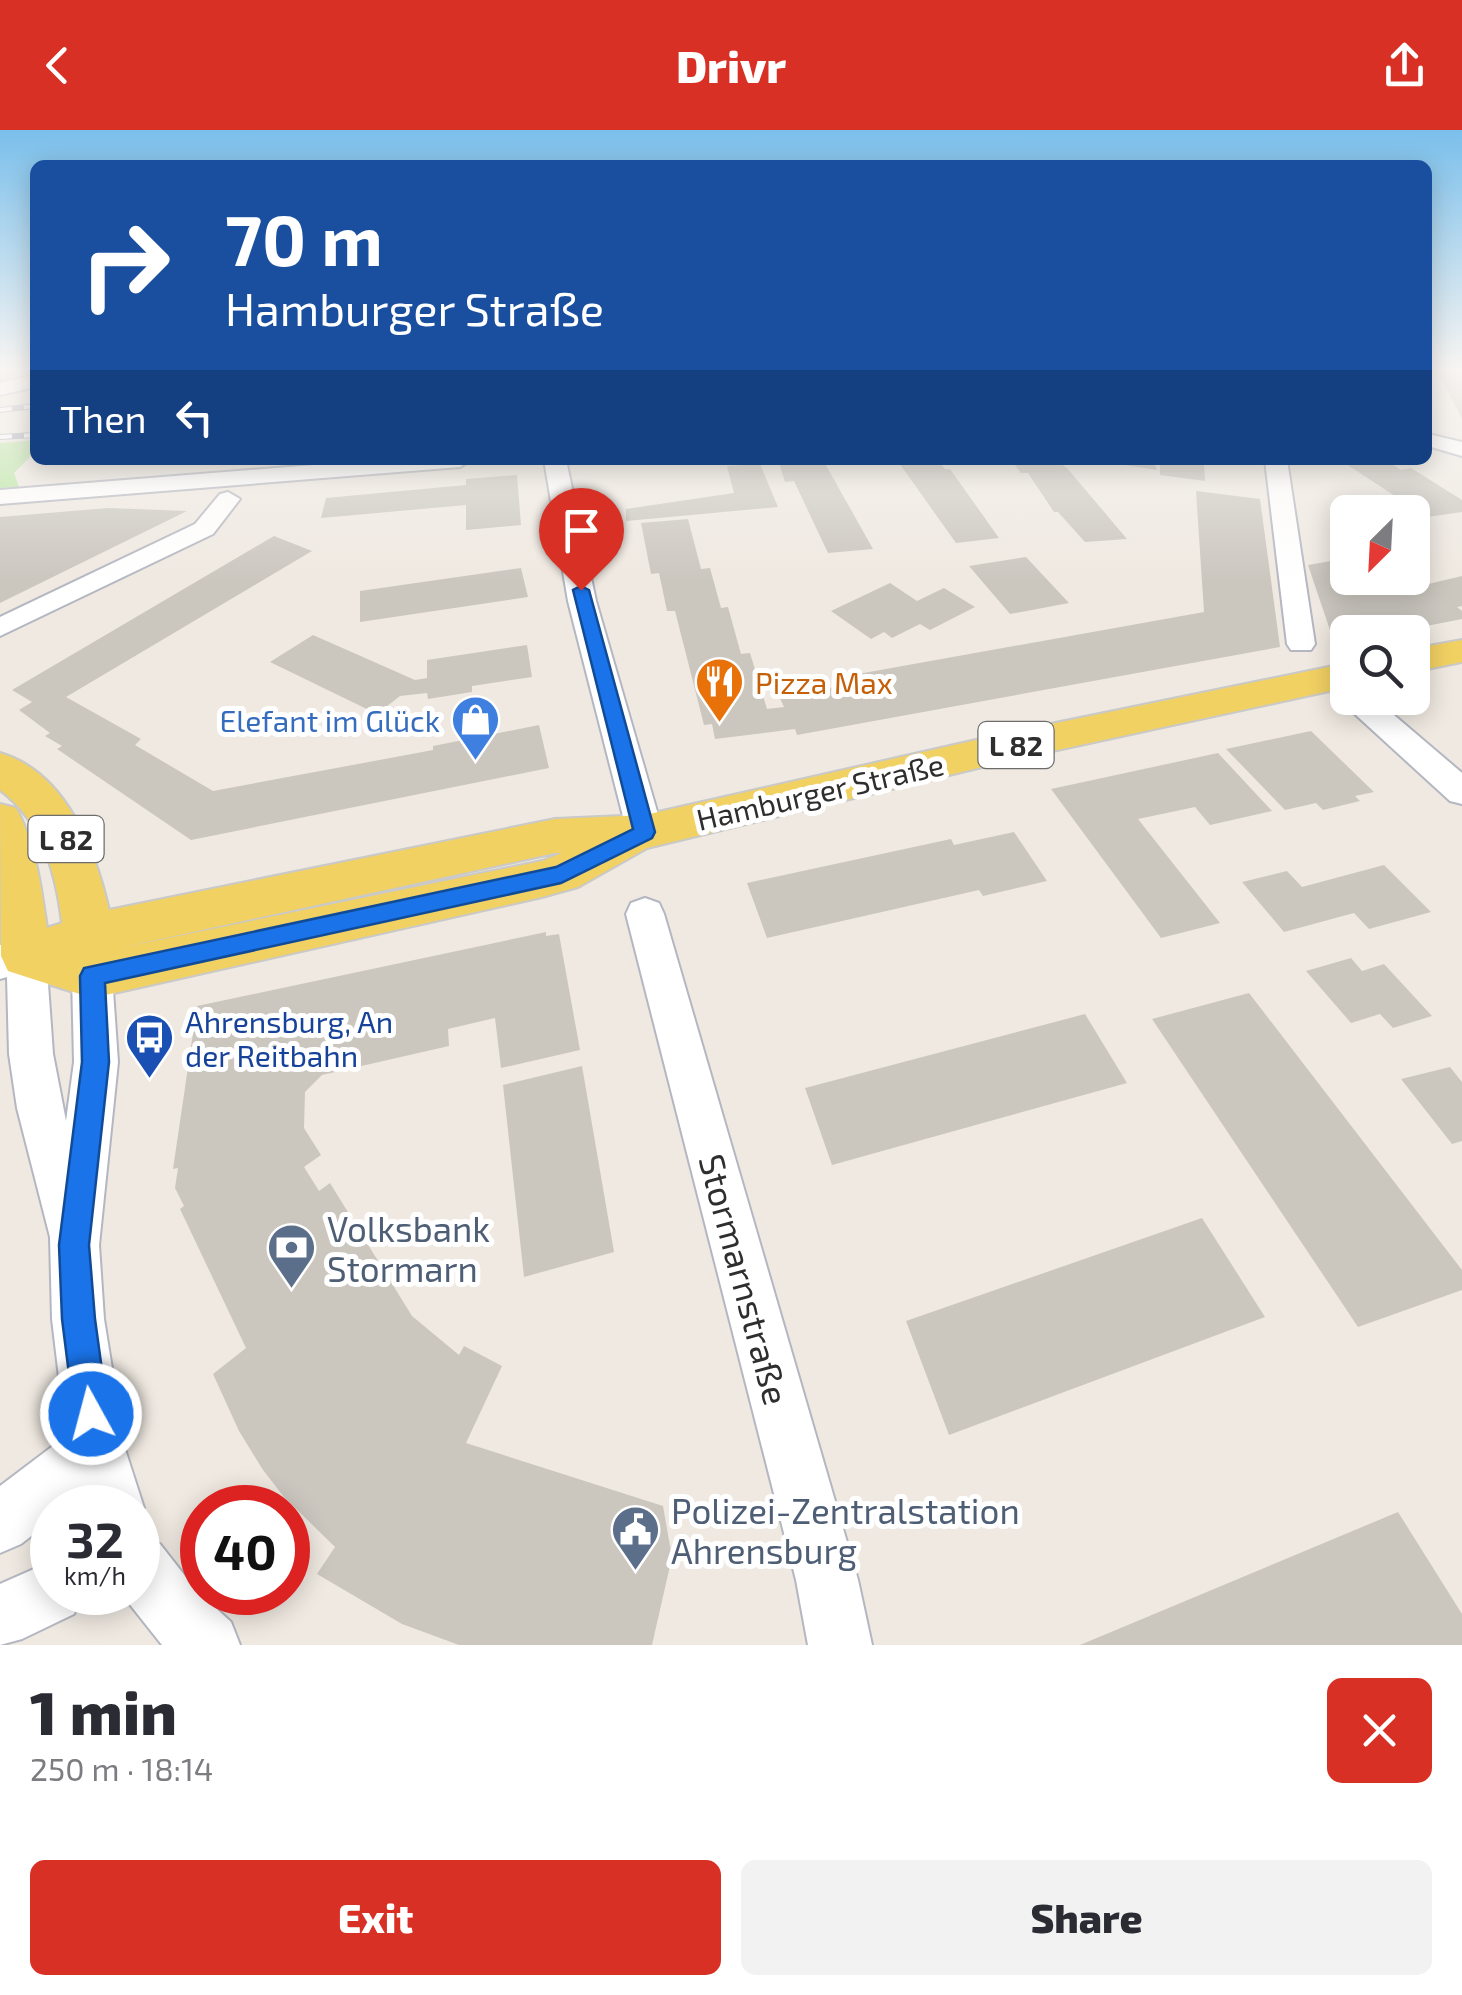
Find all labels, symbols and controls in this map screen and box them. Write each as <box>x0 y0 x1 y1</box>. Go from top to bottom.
icon: back <box>30 38 85 93</box>
text: Drivr <box>676 38 786 92</box>
icon: share <box>1377 38 1432 93</box>
text: 70 m <box>225 196 383 280</box>
icon: right <box>60 200 190 330</box>
text: Hamburger Straße <box>225 281 604 335</box>
icon: left <box>167 390 222 445</box>
text: Then <box>60 395 147 441</box>
pin <box>539 488 624 591</box>
north arrow <box>1330 495 1430 595</box>
map controls <box>1330 495 1430 715</box>
icon: arrive <box>554 503 609 558</box>
button: search <box>1330 615 1430 715</box>
restaurant icon: Pizza Max <box>694 656 746 724</box>
place label: Pizza Max <box>755 664 893 700</box>
shop icon: Elefant im Glück <box>449 694 501 762</box>
place label: Elefant im Glück <box>220 702 440 738</box>
road number: L 82 <box>978 722 1054 768</box>
street label: Hamburger Straße <box>693 745 947 837</box>
road number: L 82 <box>28 816 104 862</box>
place label: Ahrensburg, An der Reitbahn <box>185 1003 393 1073</box>
bus stop icon: Ahrensburg, An der Reitbahn <box>124 1012 176 1080</box>
street label: Stormarnstraße <box>691 1149 799 1409</box>
place label: Volksbank Stormarn <box>327 1207 490 1289</box>
bank icon: Volksbank Stormarn <box>266 1222 318 1290</box>
position arrow <box>39 1362 143 1466</box>
speed limit sign: 40 <box>180 1485 310 1615</box>
place label: Polizei-Zentralstation Ahrensburg <box>671 1489 1020 1571</box>
public building icon: Polizei-Zentralstation Ahrensburg <box>610 1504 662 1572</box>
text: 32 <box>66 1508 124 1568</box>
text: km/h <box>64 1560 126 1590</box>
text: 1 min <box>30 1675 177 1747</box>
button: close <box>1327 1678 1432 1783</box>
text: 250 m · 18:14 <box>30 1749 214 1787</box>
button: Exit <box>30 1860 721 1975</box>
button: Share <box>741 1860 1432 1975</box>

